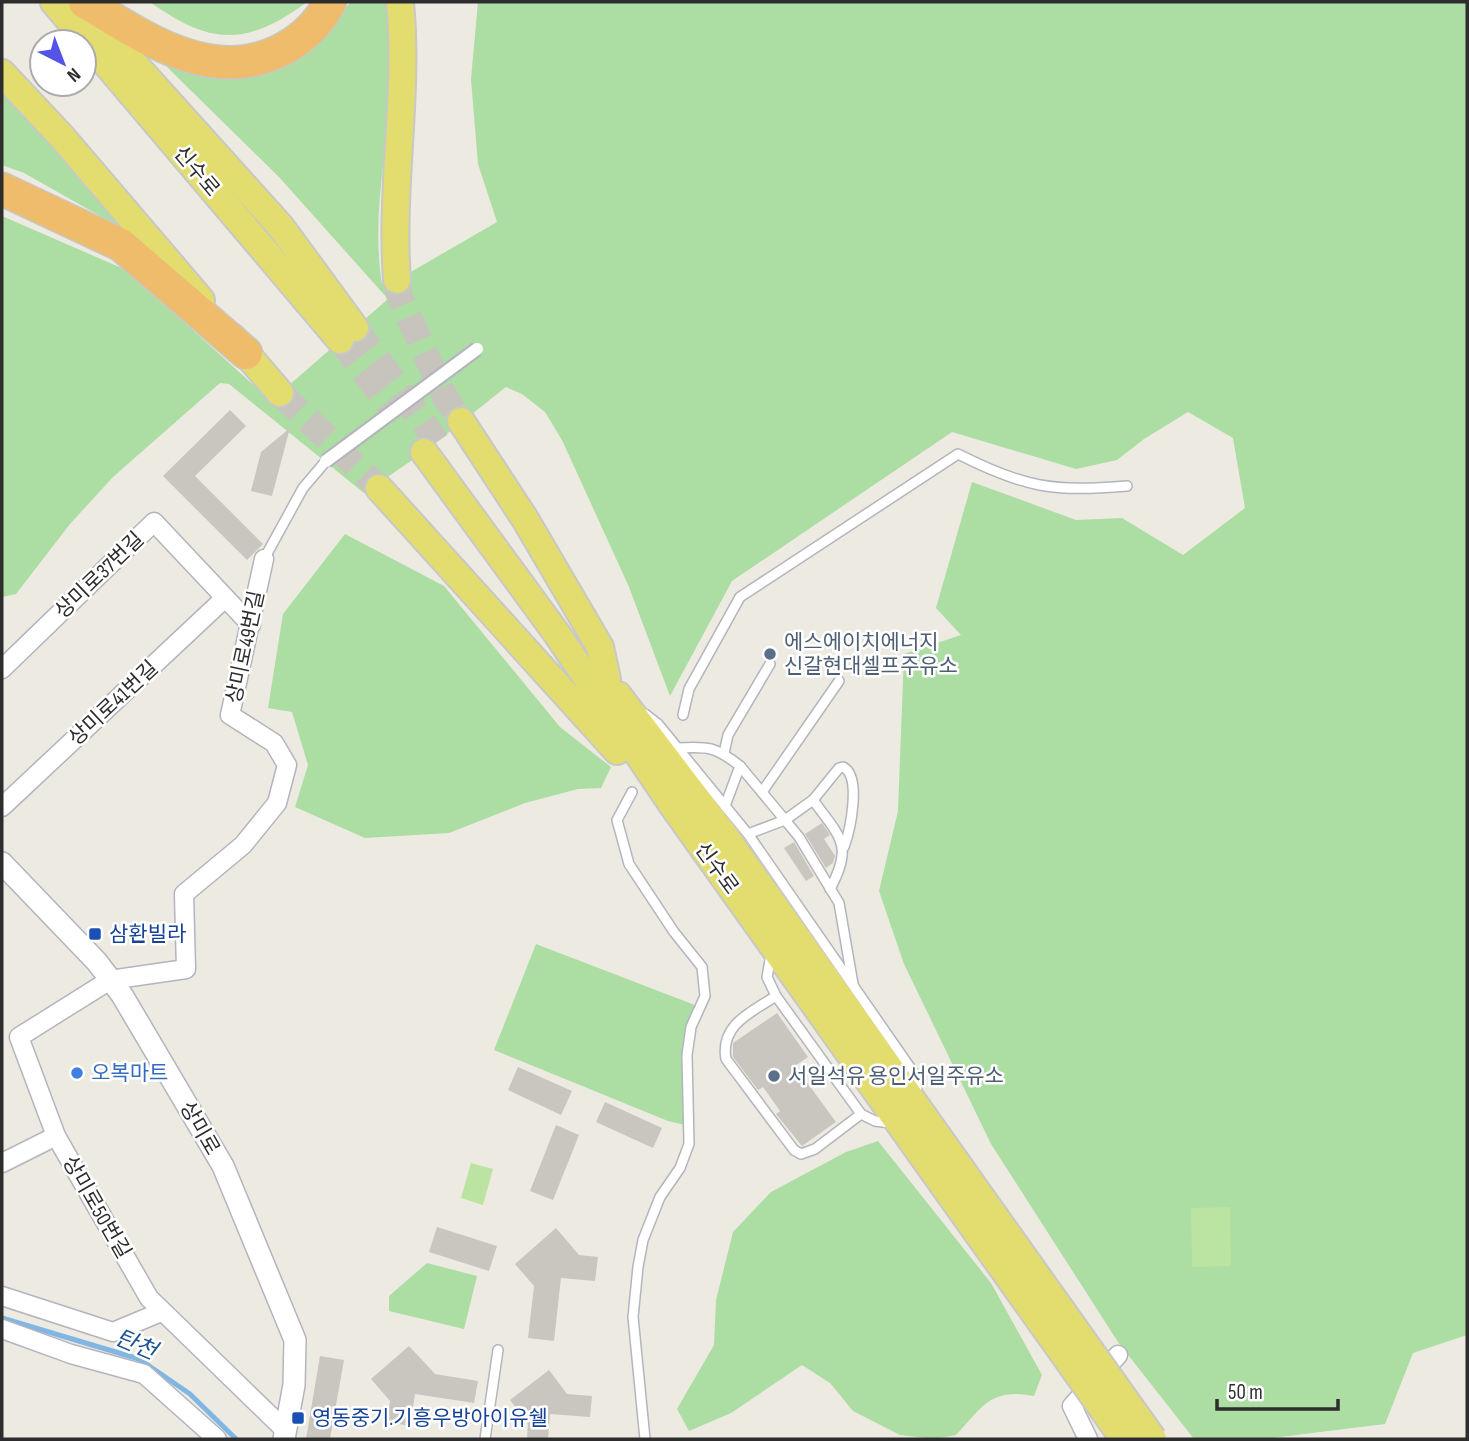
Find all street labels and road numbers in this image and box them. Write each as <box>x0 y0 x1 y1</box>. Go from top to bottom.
street label: 신수로 <box>168 141 225 202</box>
street label: 상미로37번길 <box>50 527 149 624</box>
street label: 상미로49번길 <box>221 588 270 706</box>
street label: 상미로41번길 <box>64 656 163 751</box>
street label: 신수로 <box>689 837 744 899</box>
street label: 상미로 <box>174 1097 225 1160</box>
street label: 상미로50번길 <box>57 1151 136 1263</box>

